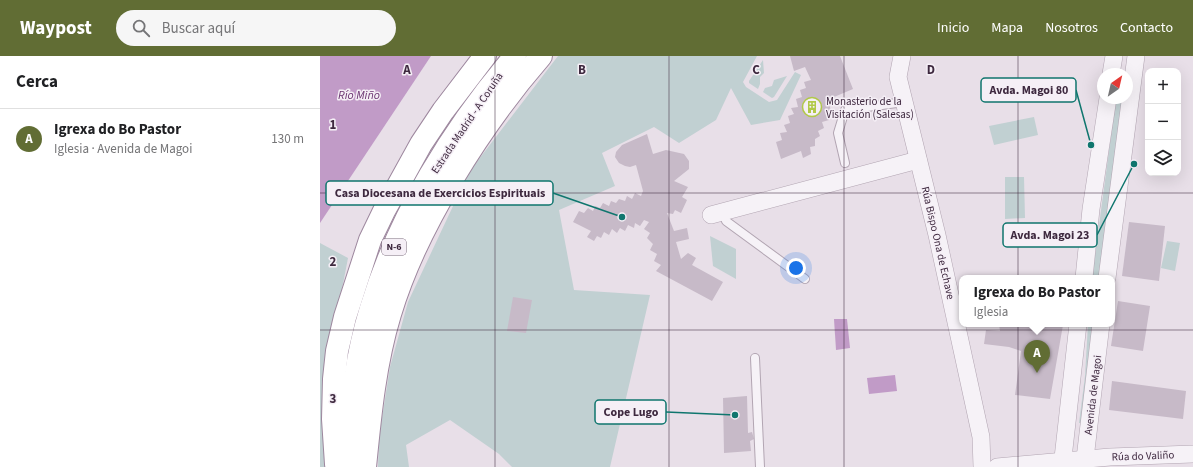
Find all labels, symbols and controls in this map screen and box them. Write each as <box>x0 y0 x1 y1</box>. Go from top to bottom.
search box <box>116 10 396 46</box>
text: Waypost <box>20 15 92 42</box>
icon: search <box>130 17 152 39</box>
text: Buscar aquí <box>162 18 235 39</box>
text: Inicio <box>937 18 969 38</box>
text: Mapa <box>991 18 1023 38</box>
text: Nosotros <box>1045 18 1098 38</box>
text: Contacto <box>1120 18 1173 38</box>
text: A <box>402 61 411 79</box>
text: B <box>578 61 586 79</box>
text: C <box>752 61 760 79</box>
text: D <box>927 61 935 79</box>
north arrow <box>1097 68 1133 104</box>
map controls <box>1145 68 1181 176</box>
button: + <box>1145 68 1181 104</box>
text: Cerca <box>16 70 58 94</box>
street label: Estrada Madrid - A Coruña <box>428 70 506 176</box>
callout: Avda. Magoi 80 <box>981 78 1076 102</box>
text: Avda. Magoi 80 <box>989 82 1068 99</box>
water label: Río Miño <box>338 87 380 104</box>
place label: Monasterio de la Visitación (Salesas) <box>826 94 914 122</box>
building icon: Monasterio de la Visitación (Salesas) <box>801 96 823 118</box>
button: − <box>1145 104 1181 140</box>
text: 1 <box>330 116 337 134</box>
text: Igrexa do Bo Pastor <box>54 119 181 140</box>
text: A <box>25 130 33 148</box>
text: 130 m <box>271 130 304 148</box>
text: Iglesia · Avenida de Magoi <box>54 140 192 158</box>
button: layers <box>1145 140 1181 176</box>
callout: Casa Diocesana de Exercicios Espirituais <box>326 181 553 205</box>
text: Casa Diocesana de Exercicios Espirituais <box>335 185 545 202</box>
street label: Rúa Bispo Ona de Echave <box>918 185 958 302</box>
callout: Avda. Magoi 23 <box>1003 223 1097 247</box>
text: Avda. Magoi 23 <box>1010 227 1089 244</box>
road number: N-6 <box>382 239 406 255</box>
text: 2 <box>330 253 337 271</box>
your location <box>786 258 806 278</box>
popup <box>959 275 1115 327</box>
text: Igrexa do Bo Pastor <box>973 282 1101 303</box>
text: Iglesia <box>973 303 1008 321</box>
pin: A <box>1024 340 1050 373</box>
street label: Avenida de Magoi <box>1081 354 1105 436</box>
text: 3 <box>330 390 337 408</box>
callout: Cope Lugo <box>595 400 666 424</box>
text: Cope Lugo <box>604 404 659 421</box>
street label: Rúa do Valiño <box>1111 447 1175 465</box>

